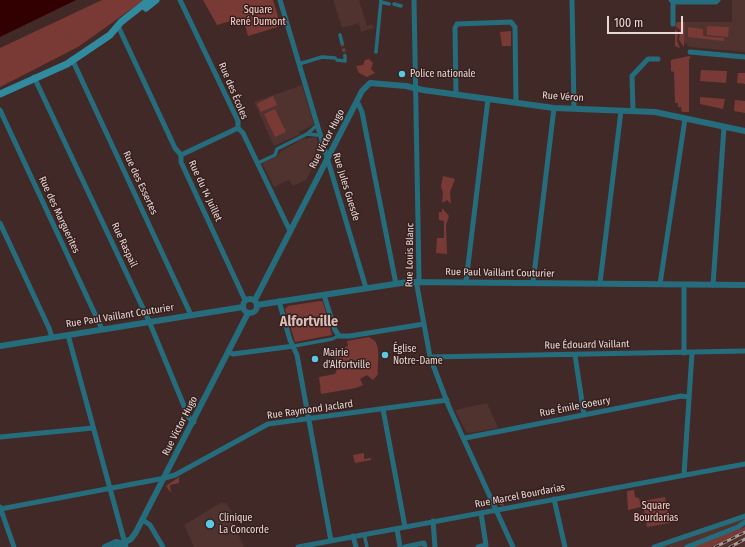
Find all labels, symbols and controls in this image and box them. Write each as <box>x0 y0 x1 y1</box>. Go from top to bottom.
park label: Square René Dumont <box>230 4 286 28</box>
scale bar <box>609 8 685 34</box>
text: 100 m <box>614 16 643 30</box>
street label: Rue des Écoles <box>216 61 250 121</box>
place label: Police nationale <box>410 68 476 80</box>
marker: Police nationale <box>397 69 407 79</box>
street label: Rue Véron <box>542 90 584 104</box>
street label: Rue Victor Hugo <box>307 107 347 171</box>
street label: Rue des Essertes <box>120 149 160 217</box>
street label: Rue Jules Guesde <box>330 152 362 222</box>
street label: Rue du 14 Juillet <box>186 159 224 223</box>
street label: Rue des Marguerites <box>36 175 82 255</box>
street label: Rue Raspail <box>108 221 140 269</box>
street label: Rue Louis Blanc <box>403 223 417 287</box>
street label: Rue Paul Vaillant Couturier <box>445 266 555 280</box>
street label: Rue Paul Vaillant Couturier <box>65 302 175 330</box>
district label: Alfortville <box>280 314 338 330</box>
street label: Rue Édouard Vaillant <box>544 338 630 352</box>
place label: Église Notre-Dame <box>393 343 443 366</box>
place label: Mairie d'Alfortville <box>323 347 370 370</box>
marker: Église Notre-Dame <box>380 350 390 360</box>
marker: Mairie d'Alfortville <box>310 354 320 364</box>
street label: Rue Victor Hugo <box>160 394 200 458</box>
street label: Rue Émile Goeury <box>539 394 611 420</box>
street label: Rue Raymond Jaclard <box>266 398 354 422</box>
street label: Rue Marcel Bourdarias <box>474 481 566 511</box>
park label: Square Bourdarias <box>634 500 678 524</box>
place label: Clinique La Concorde <box>219 512 269 536</box>
marker: Clinique La Concorde <box>204 518 216 530</box>

